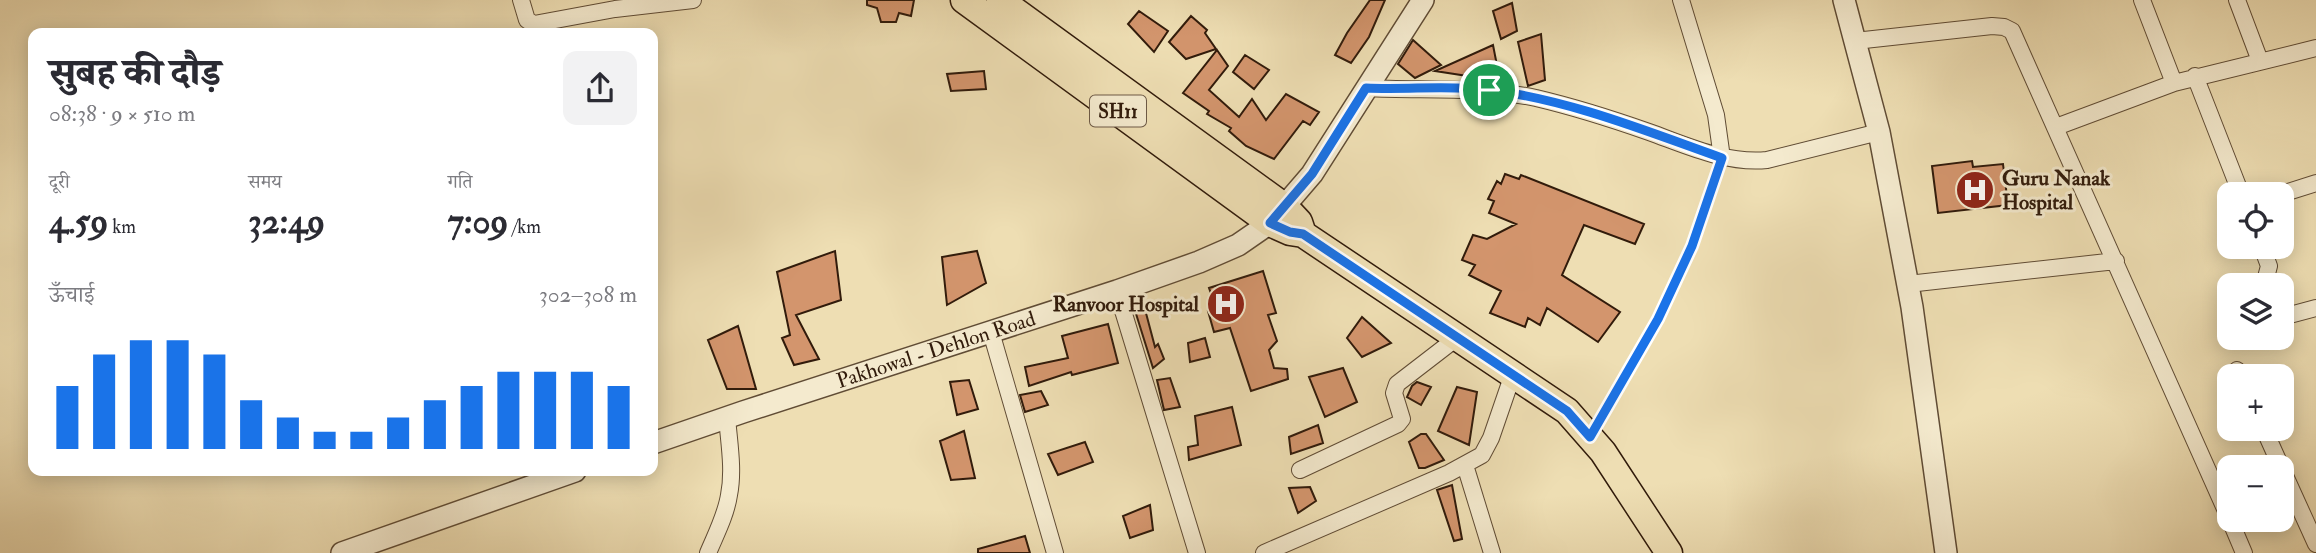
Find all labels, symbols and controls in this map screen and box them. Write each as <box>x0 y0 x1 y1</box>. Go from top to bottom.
text: सुबह की दौड़ <box>49 49 221 97</box>
button: share <box>563 51 637 125</box>
pin <box>1459 60 1519 120</box>
icon: arrive <box>1470 71 1508 109</box>
road number: SH11 <box>1090 96 1146 127</box>
text: 08:38 · 9 × 510 m <box>49 99 195 128</box>
place label: Guru Nanak Hospital <box>2002 165 2111 216</box>
hospital icon: Guru Nanak Hospital <box>1954 169 1996 211</box>
text: दूरी <box>49 170 70 194</box>
text: समय <box>248 170 282 194</box>
text: गति <box>448 170 473 194</box>
map controls <box>2217 182 2294 532</box>
button: locate <box>2217 182 2294 259</box>
text: 4.59 <box>49 200 108 244</box>
text: 32:49 <box>248 200 325 244</box>
text: 7:09 <box>448 200 508 244</box>
text: km <box>108 215 136 239</box>
text: /km <box>508 215 541 239</box>
button: layers <box>2217 273 2294 350</box>
text: ऊँचाई <box>49 280 94 309</box>
text: 302–308 m <box>539 280 637 309</box>
hospital icon: Ranvoor Hospital <box>1205 283 1247 325</box>
place label: Ranvoor Hospital <box>1052 291 1200 318</box>
street label: Pakhowal - Dehlon Road <box>833 305 1040 395</box>
button: + <box>2217 364 2294 441</box>
button: − <box>2217 455 2294 532</box>

